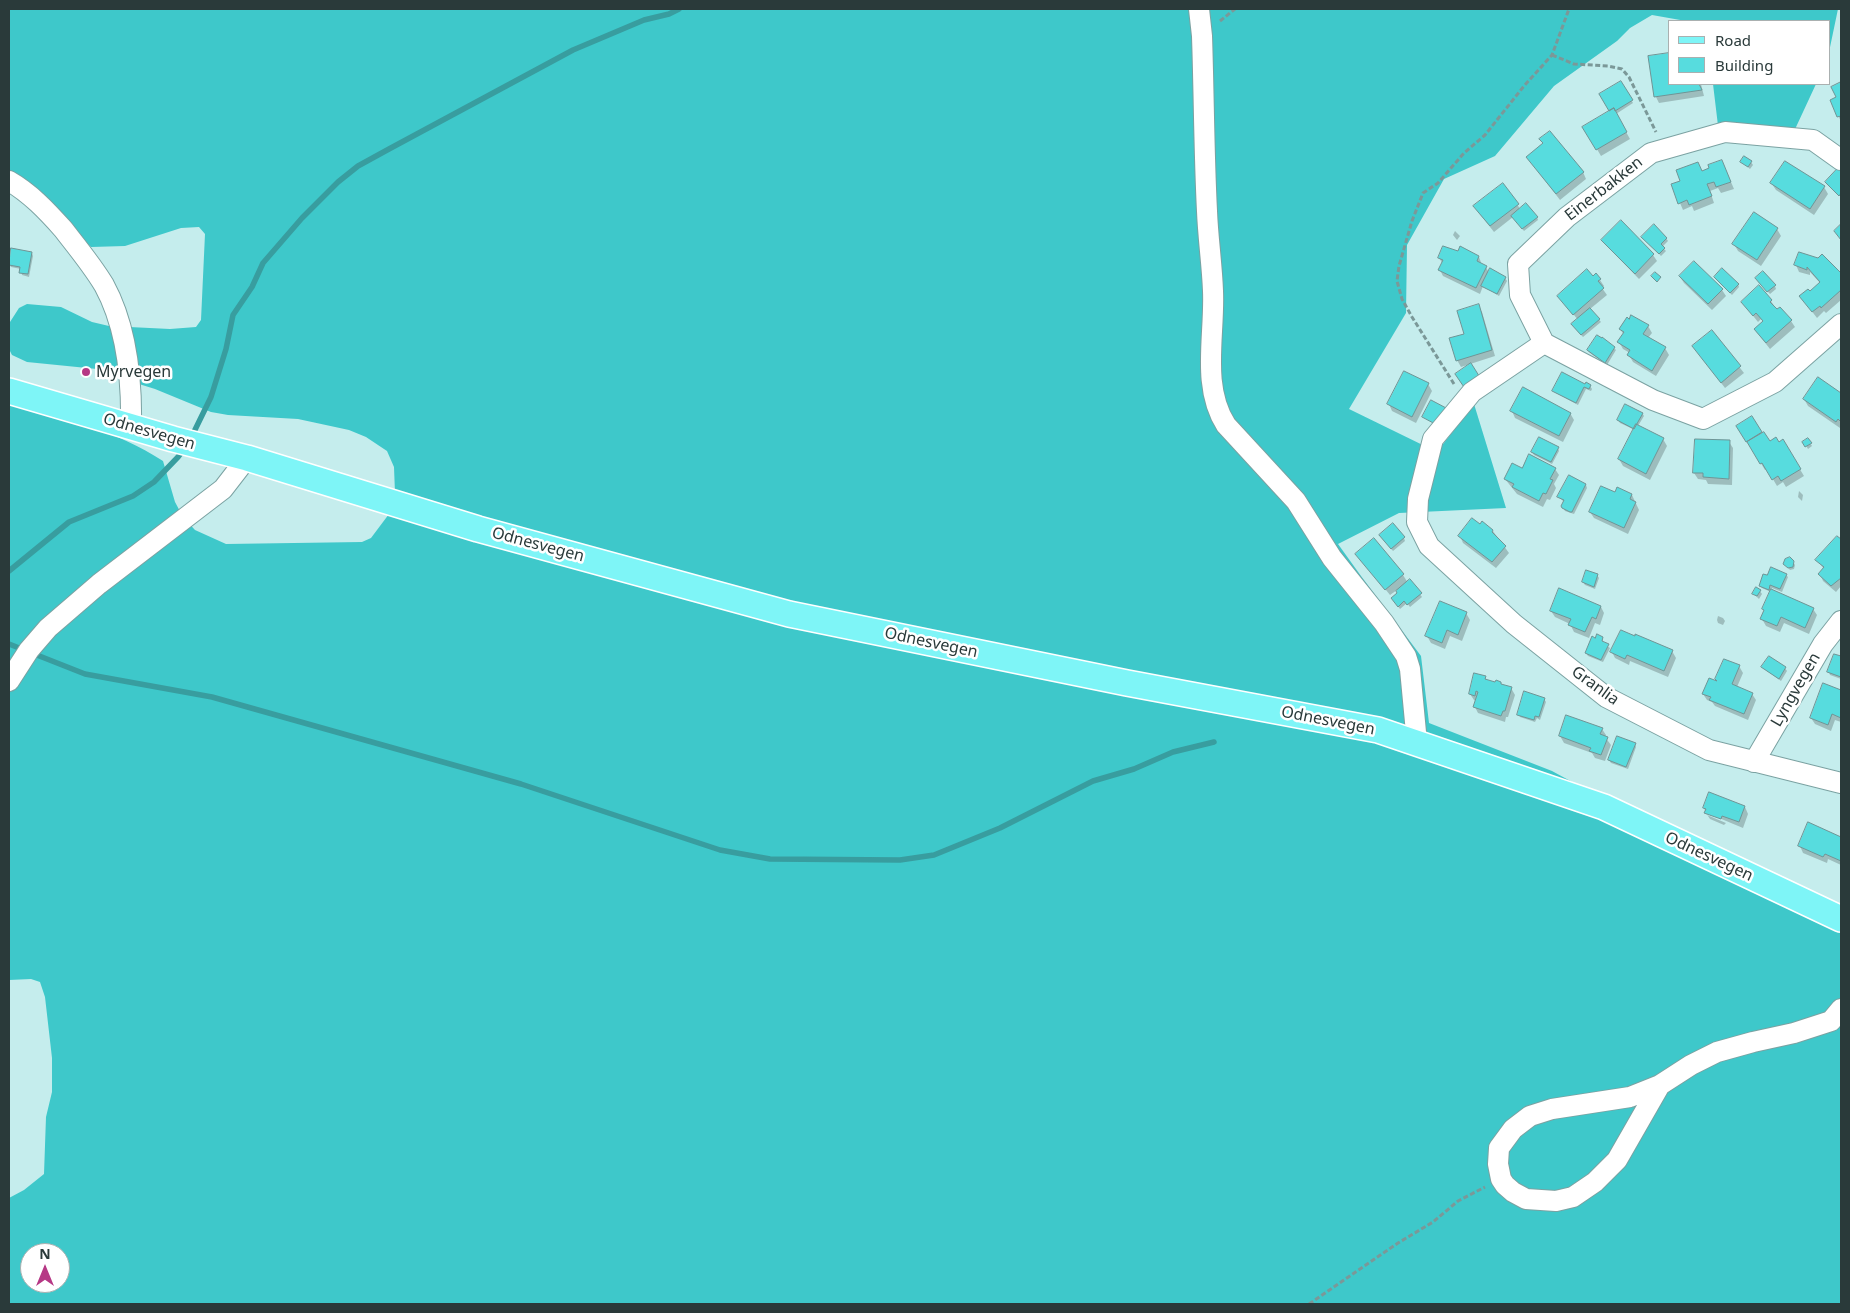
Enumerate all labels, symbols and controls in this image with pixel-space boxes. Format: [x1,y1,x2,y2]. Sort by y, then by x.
legend [1668,20,1830,85]
text: Road [1715,30,1751,50]
text: Building [1715,55,1773,75]
street label: Einerbakken [1561,153,1647,225]
place label: Myrvegen [96,362,171,382]
marker: Myrvegen [80,366,92,378]
street label: Odnesvegen [101,410,197,454]
street label: Odnesvegen [490,523,586,567]
street label: Odnesvegen [883,624,979,662]
street label: Lyngvegen [1767,650,1825,730]
street label: Granlia [1568,662,1622,710]
street label: Odnesvegen [1280,703,1376,739]
street label: Odnesvegen [1662,828,1756,886]
north arrow [20,1243,70,1293]
text: N [39,1244,51,1263]

